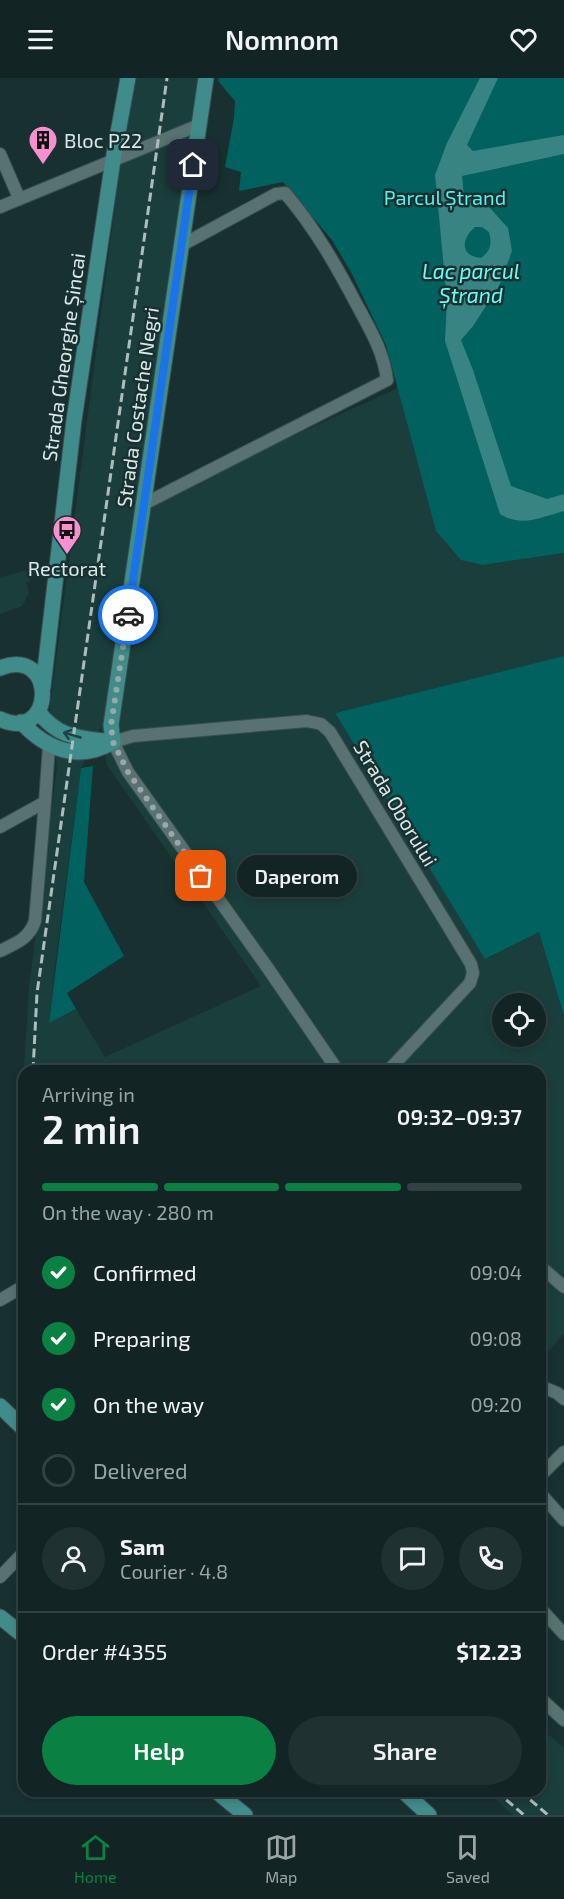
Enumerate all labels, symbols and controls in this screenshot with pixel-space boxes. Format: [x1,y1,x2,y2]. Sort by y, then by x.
icon: menu [24,23,57,56]
text: Nomnom [225,23,339,55]
icon: heart [507,23,540,56]
building icon: Bloc P22 [27,124,59,166]
place label: Bloc P22 [64,128,142,152]
pin [167,139,218,190]
icon: home [176,148,209,181]
park label: Parcul Ștrand [384,185,506,211]
street label: Strada Gheorghe Șincai [36,251,92,463]
water label: Lac parcul Ștrand [422,258,520,309]
street label: Strada Costache Negri [111,305,163,509]
bus stop icon: Rectorat [51,514,83,556]
place label: Rectorat [28,556,107,580]
courier [98,585,158,645]
icon: car [112,599,145,632]
one-way arrow [62,729,81,740]
street label: Strada Oborului [349,736,443,870]
pin [175,850,226,901]
callout: Daperom [237,855,357,897]
icon: bag [184,859,217,892]
text: Daperom [255,864,339,888]
map controls [492,993,546,1047]
button: locate [492,993,546,1047]
text: Arriving in [42,1082,135,1106]
text: 09:32–09:37 [397,1103,522,1129]
text: 2 min [42,1105,141,1152]
text: On the way · 280 m [42,1200,214,1224]
icon: check [42,1256,75,1289]
text: Confirmed [93,1259,197,1285]
text: 09:04 [469,1260,522,1284]
icon: check [42,1322,75,1355]
text: Preparing [93,1325,191,1351]
text: 09:08 [470,1326,522,1350]
icon: check [42,1388,75,1421]
text: On the way [93,1391,204,1417]
text: 09:20 [470,1392,522,1416]
text: Delivered [93,1457,188,1483]
button: person [42,1527,105,1590]
button: chat [381,1527,444,1590]
button: phone [459,1527,522,1590]
text: Sam [120,1533,165,1559]
text: Courier · 4.8 [120,1559,228,1583]
text: Order #4355 [42,1638,167,1664]
text: $12.23 [456,1638,522,1664]
button: Help [42,1716,276,1785]
button: Share [288,1716,522,1785]
tab: Home [74,1831,117,1886]
tab: Map [265,1831,298,1886]
tab: Saved [446,1831,490,1886]

